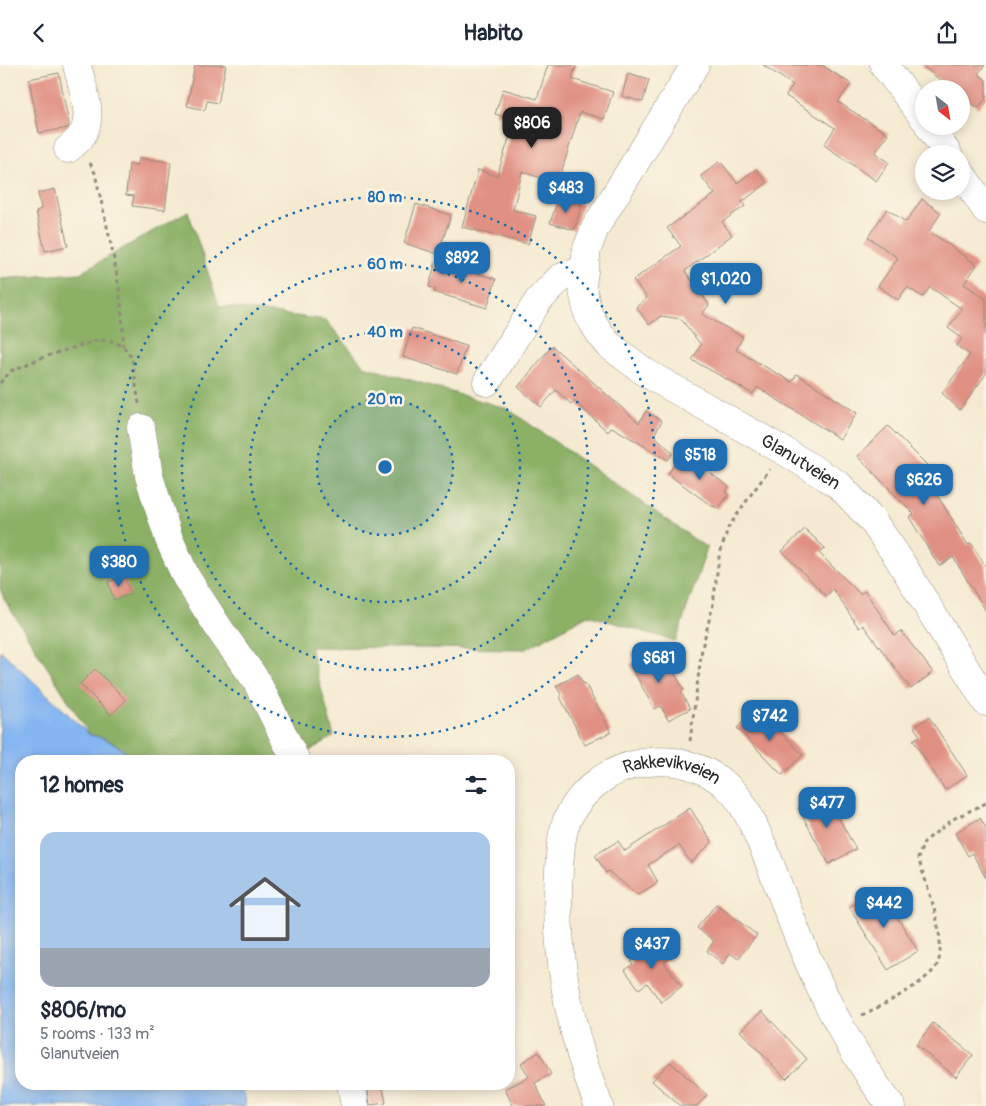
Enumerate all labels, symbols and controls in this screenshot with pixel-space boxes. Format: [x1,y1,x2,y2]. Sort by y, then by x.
icon: back [25,19,53,47]
text: Habito [463,19,523,47]
icon: share [933,19,961,47]
north arrow [915,80,970,135]
map controls [915,80,970,200]
pin: $806 [502,107,562,149]
text: $806 [514,113,550,133]
button: layers [915,145,970,200]
pin: $483 [536,171,596,214]
text: $483 [549,178,583,198]
text: 80 m [368,188,402,207]
pin: $892 [432,241,492,284]
text: $892 [445,248,479,268]
text: 60 m [367,255,403,274]
pin: $1,020 [685,263,767,305]
text: $1,020 [701,269,751,289]
text: 40 m [367,323,403,342]
text: 20 m [367,390,403,409]
street label: Glanutveien [757,429,845,495]
pin: $518 [670,439,730,481]
text: $518 [684,445,716,465]
centre of rings [376,458,394,476]
pin: $626 [894,463,954,506]
text: $626 [906,470,942,490]
pin: $380 [89,545,149,588]
text: $380 [101,552,137,572]
pin: $681 [629,641,689,684]
text: $681 [643,648,675,668]
pin: $742 [740,699,800,742]
text: $742 [752,706,788,726]
street label: Rakkevikveien [620,750,725,789]
icon: filters [462,771,490,799]
text: 12 homes [40,772,123,799]
pin: $477 [797,787,857,829]
text: $477 [810,793,844,813]
icon: home [220,864,310,954]
pin: $442 [854,887,914,929]
text: $442 [866,893,902,913]
pin: $437 [622,927,682,970]
text: $437 [634,934,670,954]
text: $806/mo [40,997,126,1024]
text: 5 rooms · 133 m² [40,1024,155,1044]
text: Glanutveien [40,1044,119,1064]

